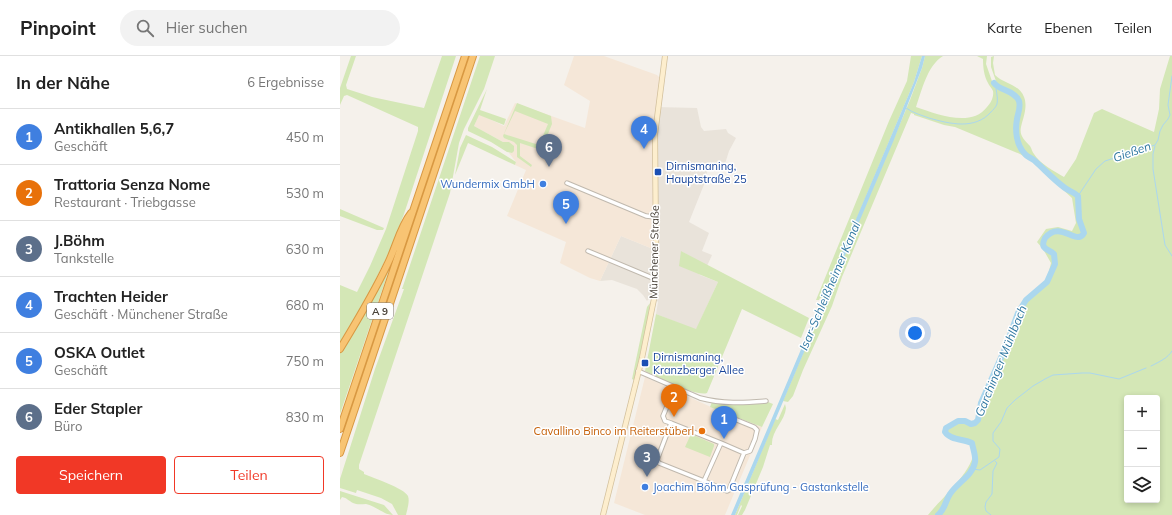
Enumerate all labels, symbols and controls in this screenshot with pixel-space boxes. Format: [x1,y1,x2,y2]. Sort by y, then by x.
search box [120,10,400,46]
text: Pinpoint [20,16,96,40]
icon: search [134,17,156,39]
text: Hier suchen [166,18,248,37]
text: Karte [987,19,1022,37]
text: Ebenen [1044,19,1093,37]
text: Teilen [1115,19,1152,37]
text: In der Nähe [16,72,110,93]
text: 6 Ergebnisse [247,74,324,90]
pin: 4 [631,116,657,149]
text: Antikhallen 5,6,7 [54,119,174,138]
text: 1 [25,129,33,145]
text: 450 m [286,129,324,145]
pin: 6 [536,134,562,167]
text: Geschäft [54,138,108,154]
water label: Gießen [1111,138,1153,165]
place label: Dirnismaning, Hauptstraße 25 [666,159,747,186]
marker: Dirnismaning, Hauptstraße 25 [653,167,663,177]
text: Trattoria Senza Nome [54,175,210,194]
place label: Wundermix GmbH [440,177,535,191]
marker: Wundermix GmbH [538,179,548,189]
text: 2 [25,185,33,201]
text: 530 m [286,185,324,201]
pin: 5 [553,191,579,224]
text: Restaurant · Triebgasse [54,194,196,210]
street label: Münchener Straße [646,205,662,299]
water label: Isar-Schleißheimer Kanal [796,219,864,352]
text: J.Böhm [54,231,105,250]
text: 3 [25,241,33,257]
text: 630 m [286,241,324,257]
text: Tankstelle [54,250,114,266]
text: Trachten Heider [54,287,168,306]
text: 4 [25,297,33,313]
text: 680 m [286,297,324,313]
road number: A 9 [367,303,393,319]
water label: Garchinger Mühlbach [971,303,1030,419]
text: Geschäft · Münchener Straße [54,306,228,322]
your location [905,323,925,343]
text: OSKA Outlet [54,343,145,362]
place label: Dirnismaning, Kranzberger Allee [653,350,744,377]
text: 5 [25,353,33,369]
text: 750 m [286,353,324,369]
marker: Dirnismaning, Kranzberger Allee [640,358,650,368]
text: Geschäft [54,362,108,378]
pin: 2 [661,384,687,417]
map controls [1124,395,1160,503]
button: + [1124,395,1160,431]
text: Eder Stapler [54,399,142,418]
pin: 1 [711,406,737,439]
text: 6 [25,409,33,425]
text: 830 m [286,409,324,425]
text: Büro [54,418,82,434]
place label: Cavallino Binco im Reiterstüberl [534,424,694,438]
marker: Cavallino Binco im Reiterstüberl [697,426,707,436]
button: − [1124,431,1160,467]
pin: 3 [634,444,660,477]
button: Speichern [16,456,166,494]
button: Teilen [174,456,324,494]
button: layers [1124,467,1160,503]
place label: Joachim Böhm Gasprüfung - Gastankstelle [653,480,869,494]
marker: Joachim Böhm Gasprüfung - Gastankstelle [640,482,650,492]

